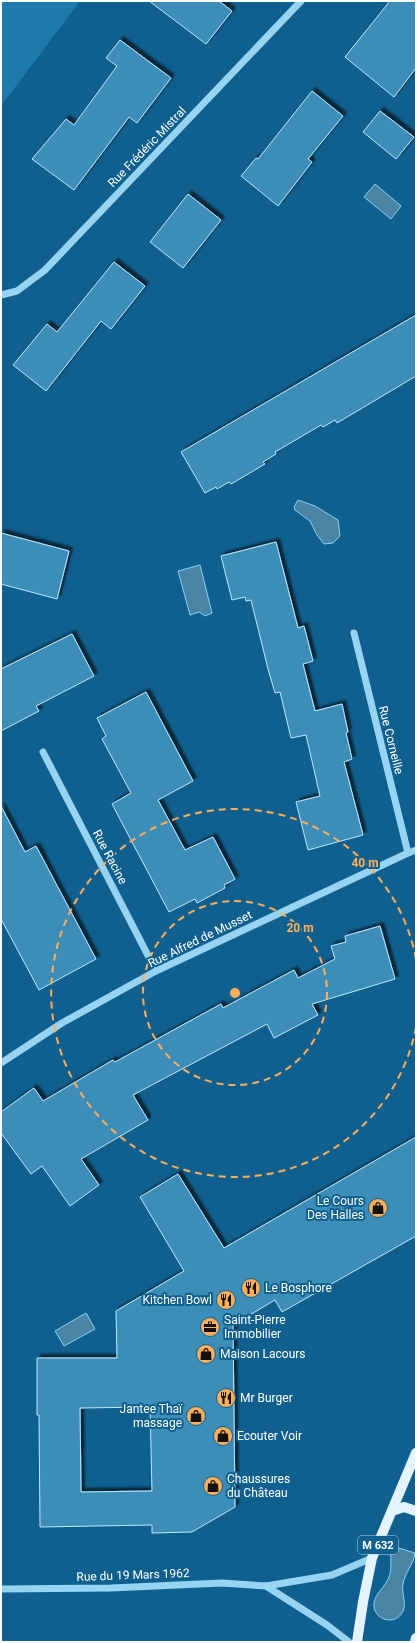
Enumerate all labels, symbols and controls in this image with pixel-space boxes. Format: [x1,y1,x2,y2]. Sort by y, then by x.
street label: Rue Frédéric Mistral [105,104,189,190]
street label: Rue Corneille [376,704,406,776]
street label: Rue Racine [90,827,130,887]
text: 40 m [351,856,379,870]
street label: Rue Alfred de Musset [146,908,254,970]
text: 20 m [286,921,314,935]
centre of rings [228,986,242,1000]
place label: Le Cours Des Halles [307,1194,364,1222]
shop icon: Le Cours Des Halles [367,1197,389,1219]
restaurant icon: Le Bosphore [240,1277,262,1299]
place label: Le Bosphore [265,1281,332,1295]
restaurant icon: Kitchen Bowl [215,1289,237,1311]
place label: Kitchen Bowl [143,1293,212,1307]
place label: Saint-Pierre Immobilier [224,1313,286,1341]
office icon: Saint-Pierre Immobilier [199,1316,221,1338]
shop icon: Maison Lacours [195,1343,217,1365]
place label: Maison Lacours [220,1347,306,1361]
restaurant icon: Mr Burger [215,1387,237,1409]
place label: Mr Burger [240,1391,293,1405]
place label: Jantee Thaï massage [120,1402,183,1430]
shop icon: Jantee Thaï massage [185,1405,207,1427]
shop icon: Ecouter Voir [212,1425,234,1447]
place label: Ecouter Voir [237,1429,302,1443]
place label: Chaussures du Château [227,1472,290,1500]
shop icon: Chaussures du Château [202,1475,224,1497]
road number: M 632 [358,1536,398,1554]
street label: Rue du 19 Mars 1962 [76,1566,190,1584]

